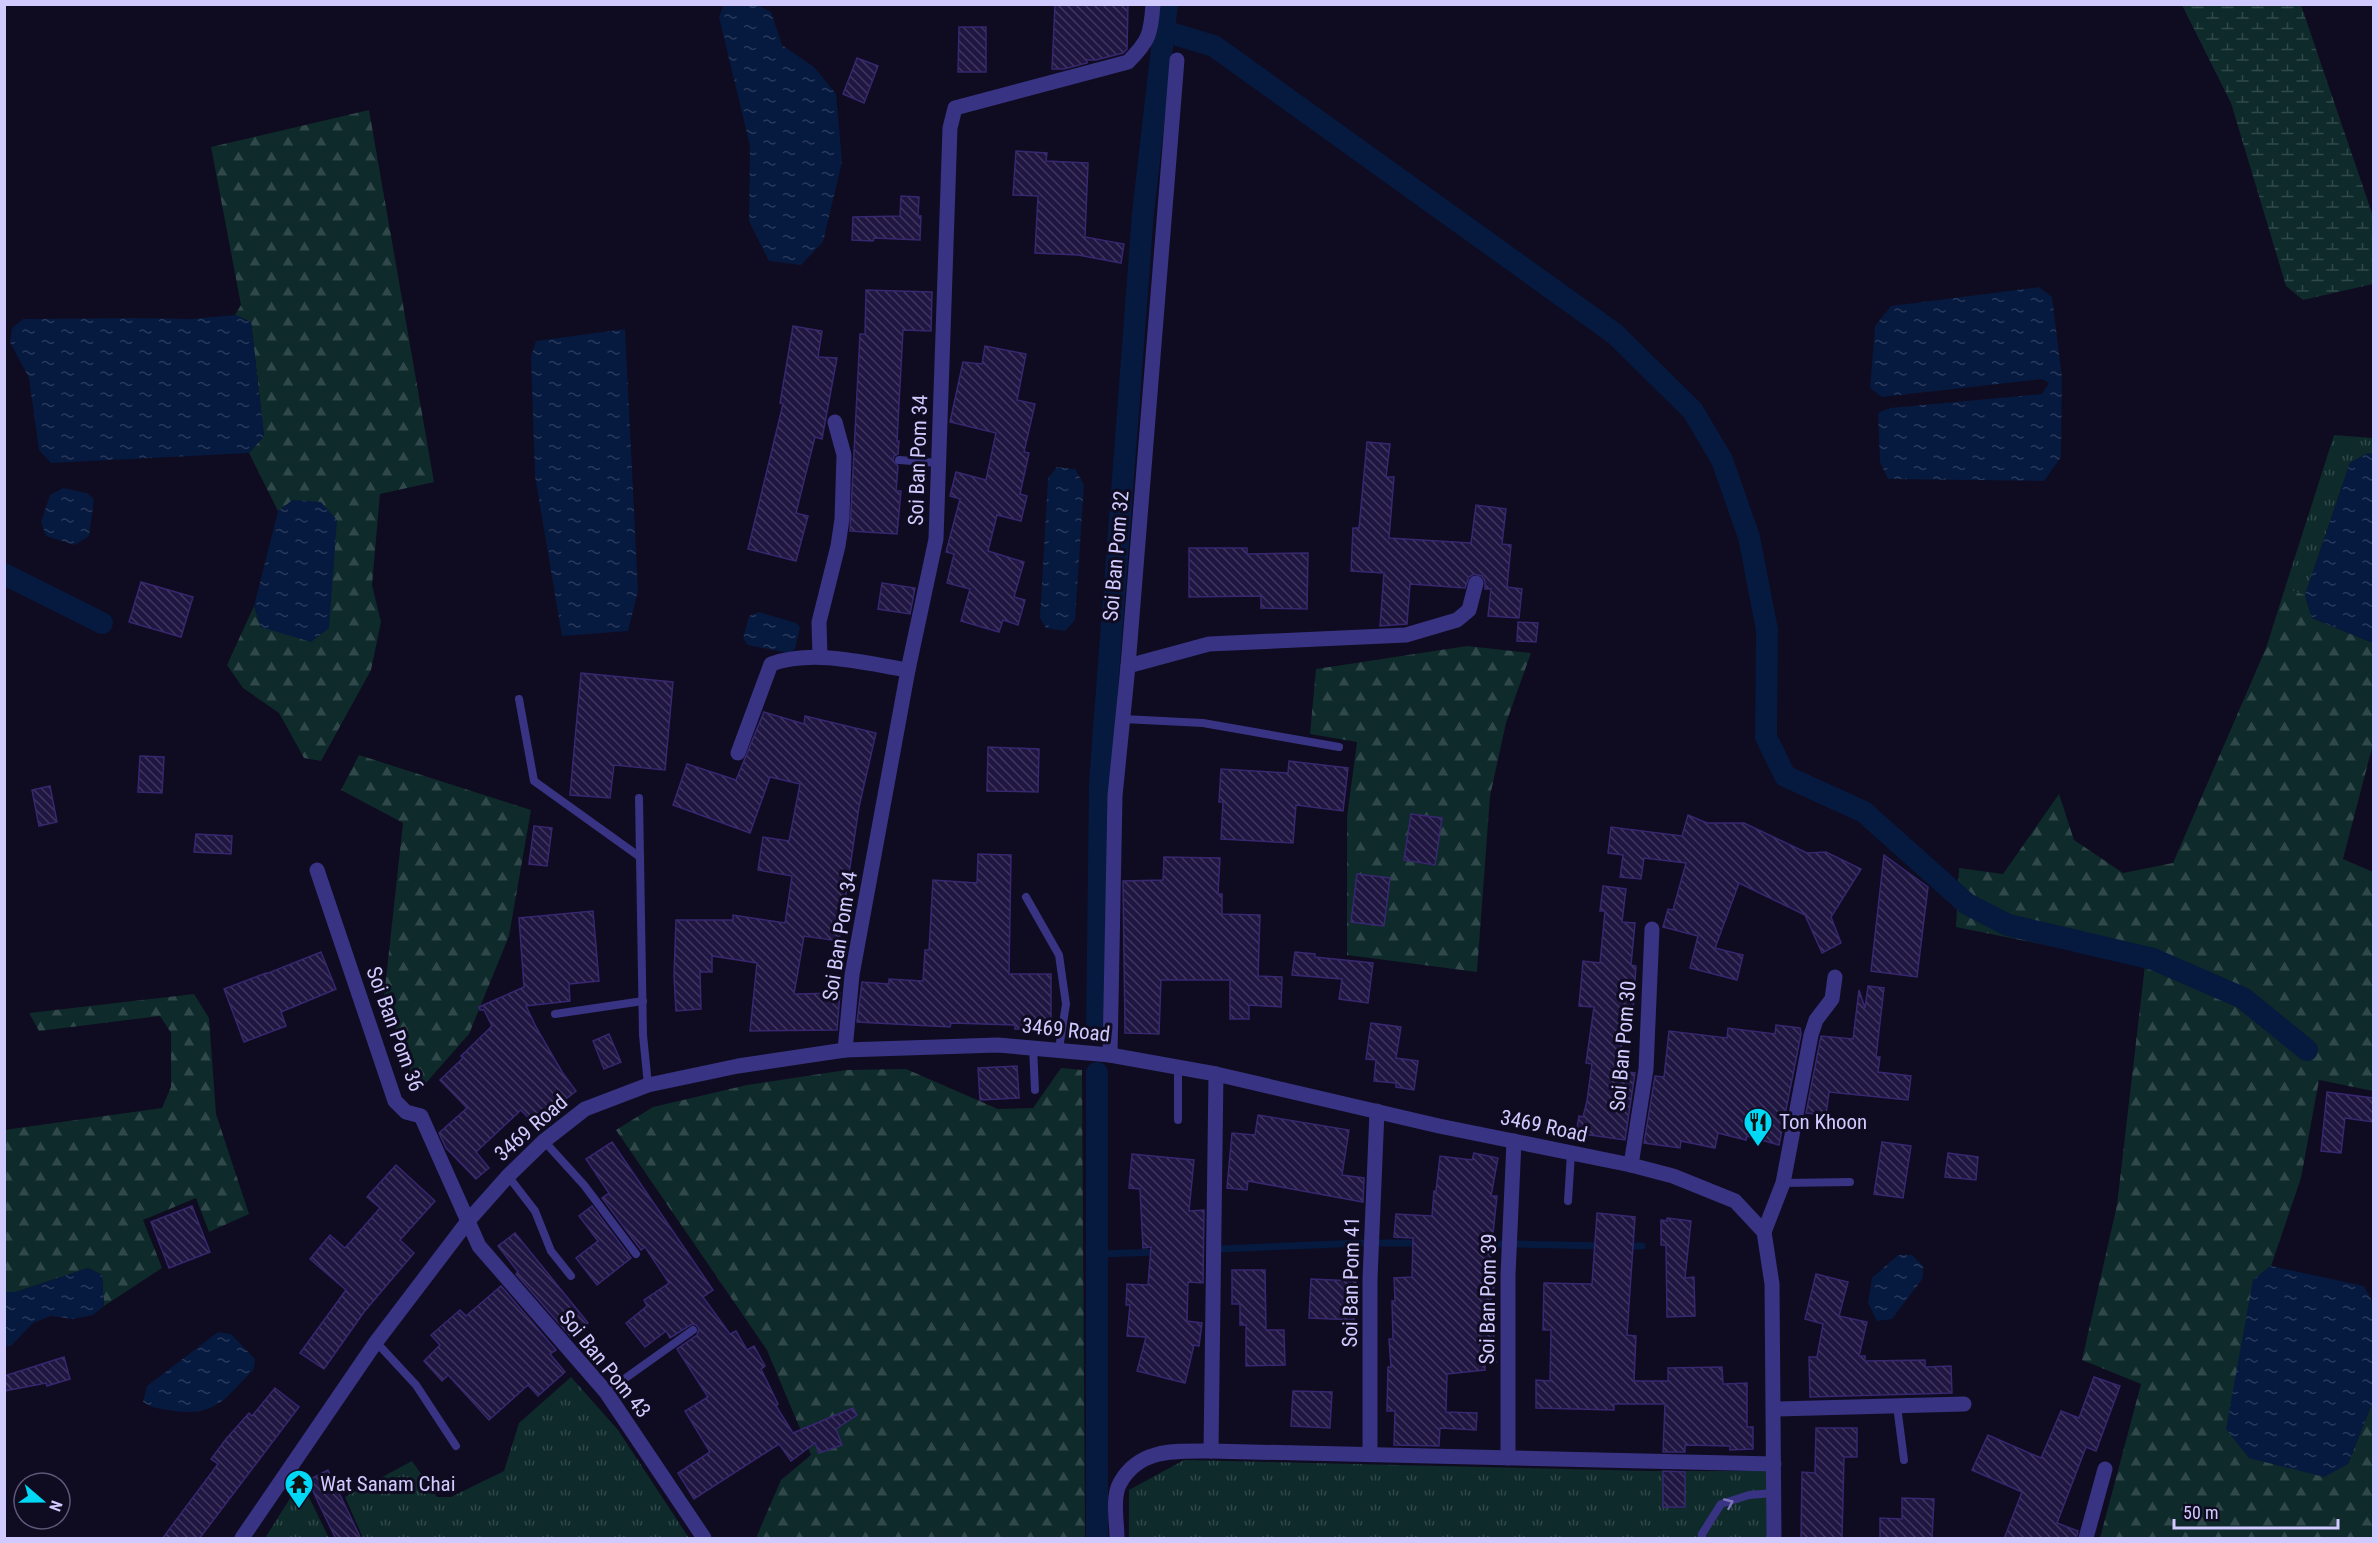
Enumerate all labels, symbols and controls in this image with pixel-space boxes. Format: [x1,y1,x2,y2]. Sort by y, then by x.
street label: Soi Ban Pom 34 [904,394,932,526]
street label: Soi Ban Pom 32 [1098,490,1134,622]
street label: Soi Ban Pom 34 [818,869,862,1003]
street label: Soi Ban Pom 36 [361,963,429,1095]
street label: Soi Ban Pom 30 [1605,980,1641,1112]
street label: 3469 Road [1021,1013,1111,1047]
street label: 3469 Road [490,1090,572,1166]
street label: 3469 Road [1498,1105,1590,1147]
restaurant icon: Ton Khoon [1742,1106,1774,1148]
place label: Ton Khoon [1779,1110,1867,1134]
street label: Soi Ban Pom 41 [1338,1216,1364,1348]
street label: Soi Ban Pom 39 [1475,1233,1501,1365]
street label: Soi Ban Pom 43 [554,1306,656,1422]
temple icon: Wat Sanam Chai [283,1468,315,1510]
north arrow [12,1471,72,1531]
place label: Wat Sanam Chai [320,1472,456,1496]
scale bar [2174,1492,2338,1530]
text: N [45,1498,66,1514]
one-way arrow [1722,1498,1733,1510]
text: 50 m [2183,1502,2218,1523]

